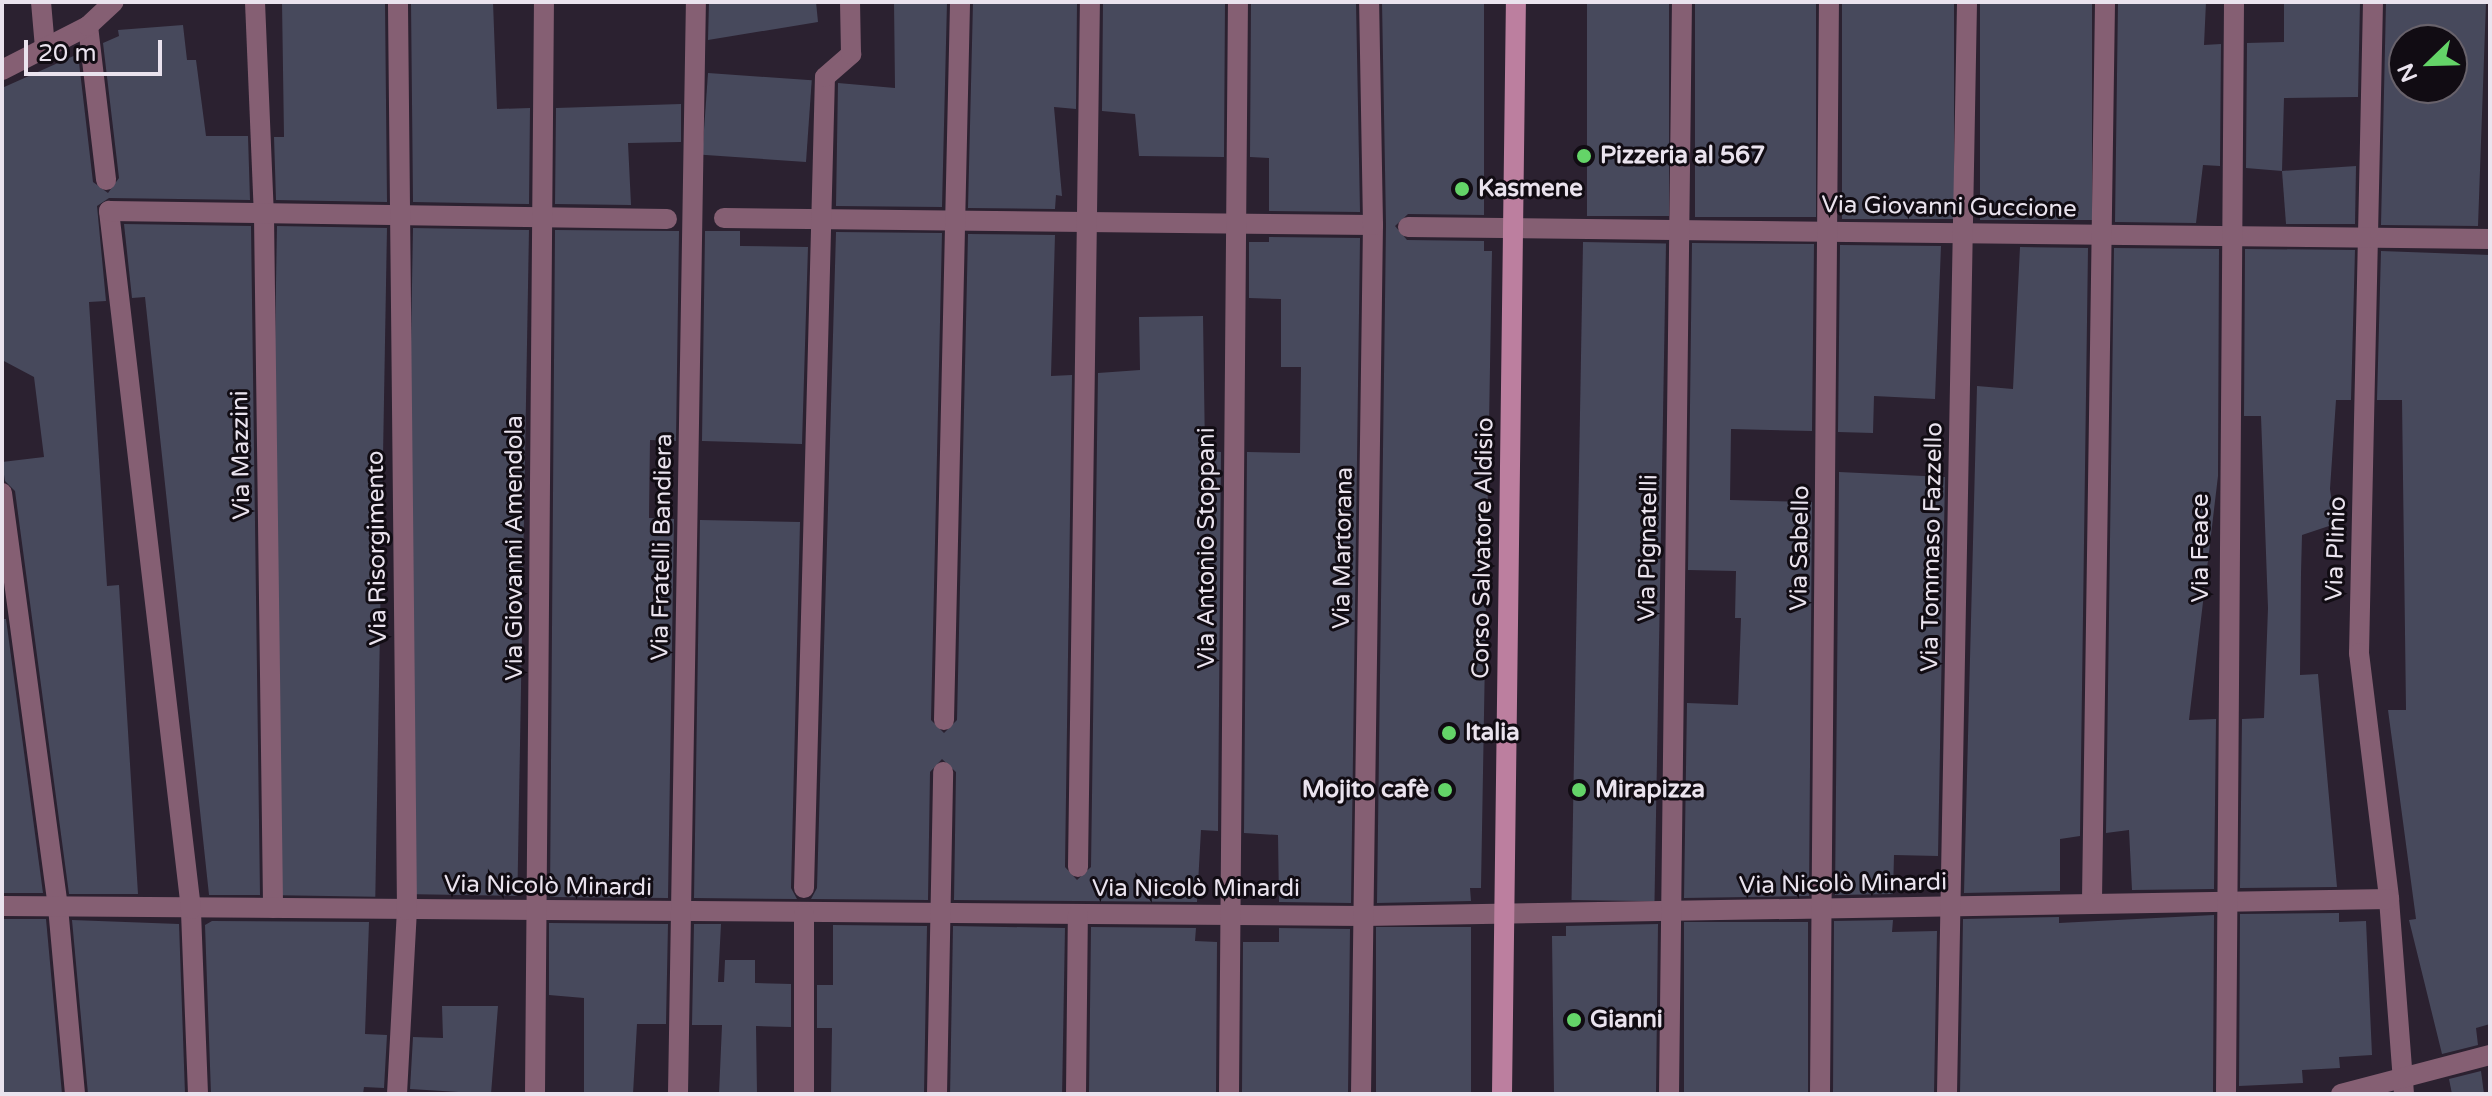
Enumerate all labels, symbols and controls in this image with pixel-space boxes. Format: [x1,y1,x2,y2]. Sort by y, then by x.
scale bar [28,24,166,74]
north arrow [2388,24,2468,104]
text: 20 m [38,39,96,68]
text: N [2392,59,2423,86]
place label: Pizzeria al 567 [1600,142,1765,170]
marker: Pizzeria al 567 [1575,147,1593,165]
place label: Kasmene [1478,175,1583,203]
marker: Kasmene [1453,180,1471,198]
street label: Via Giovanni Guccione [1821,190,2077,224]
street label: Via Mazzini [225,390,257,520]
street label: Via Giovanni Amendola [501,415,529,681]
street label: Corso Salvatore Aldisio [1466,417,1500,679]
street label: Via Tommaso Fazzello [1915,422,1949,672]
street label: Via Antonio Stoppani [1193,427,1221,669]
street label: Via Fratelli Bandiera [646,433,678,661]
street label: Via Risorgimento [361,450,393,646]
street label: Via Martorana [1327,467,1359,629]
street label: Via Pignatelli [1632,474,1664,622]
street label: Via Sabello [1785,485,1815,611]
street label: Via Feace [2187,493,2215,603]
street label: Via Plinio [2320,496,2352,602]
place label: Italia [1465,719,1520,747]
marker: Italia [1440,724,1458,742]
place label: Mojito cafè [1302,776,1429,804]
place label: Mirapizza [1595,776,1705,804]
marker: Mojito cafè [1436,781,1454,799]
marker: Mirapizza [1570,781,1588,799]
street label: Via Nicolò Minardi [1739,868,1947,900]
street label: Via Nicolò Minardi [444,870,652,902]
street label: Via Nicolò Minardi [1092,875,1300,903]
place label: Gianni [1590,1006,1663,1034]
marker: Gianni [1565,1011,1583,1029]

